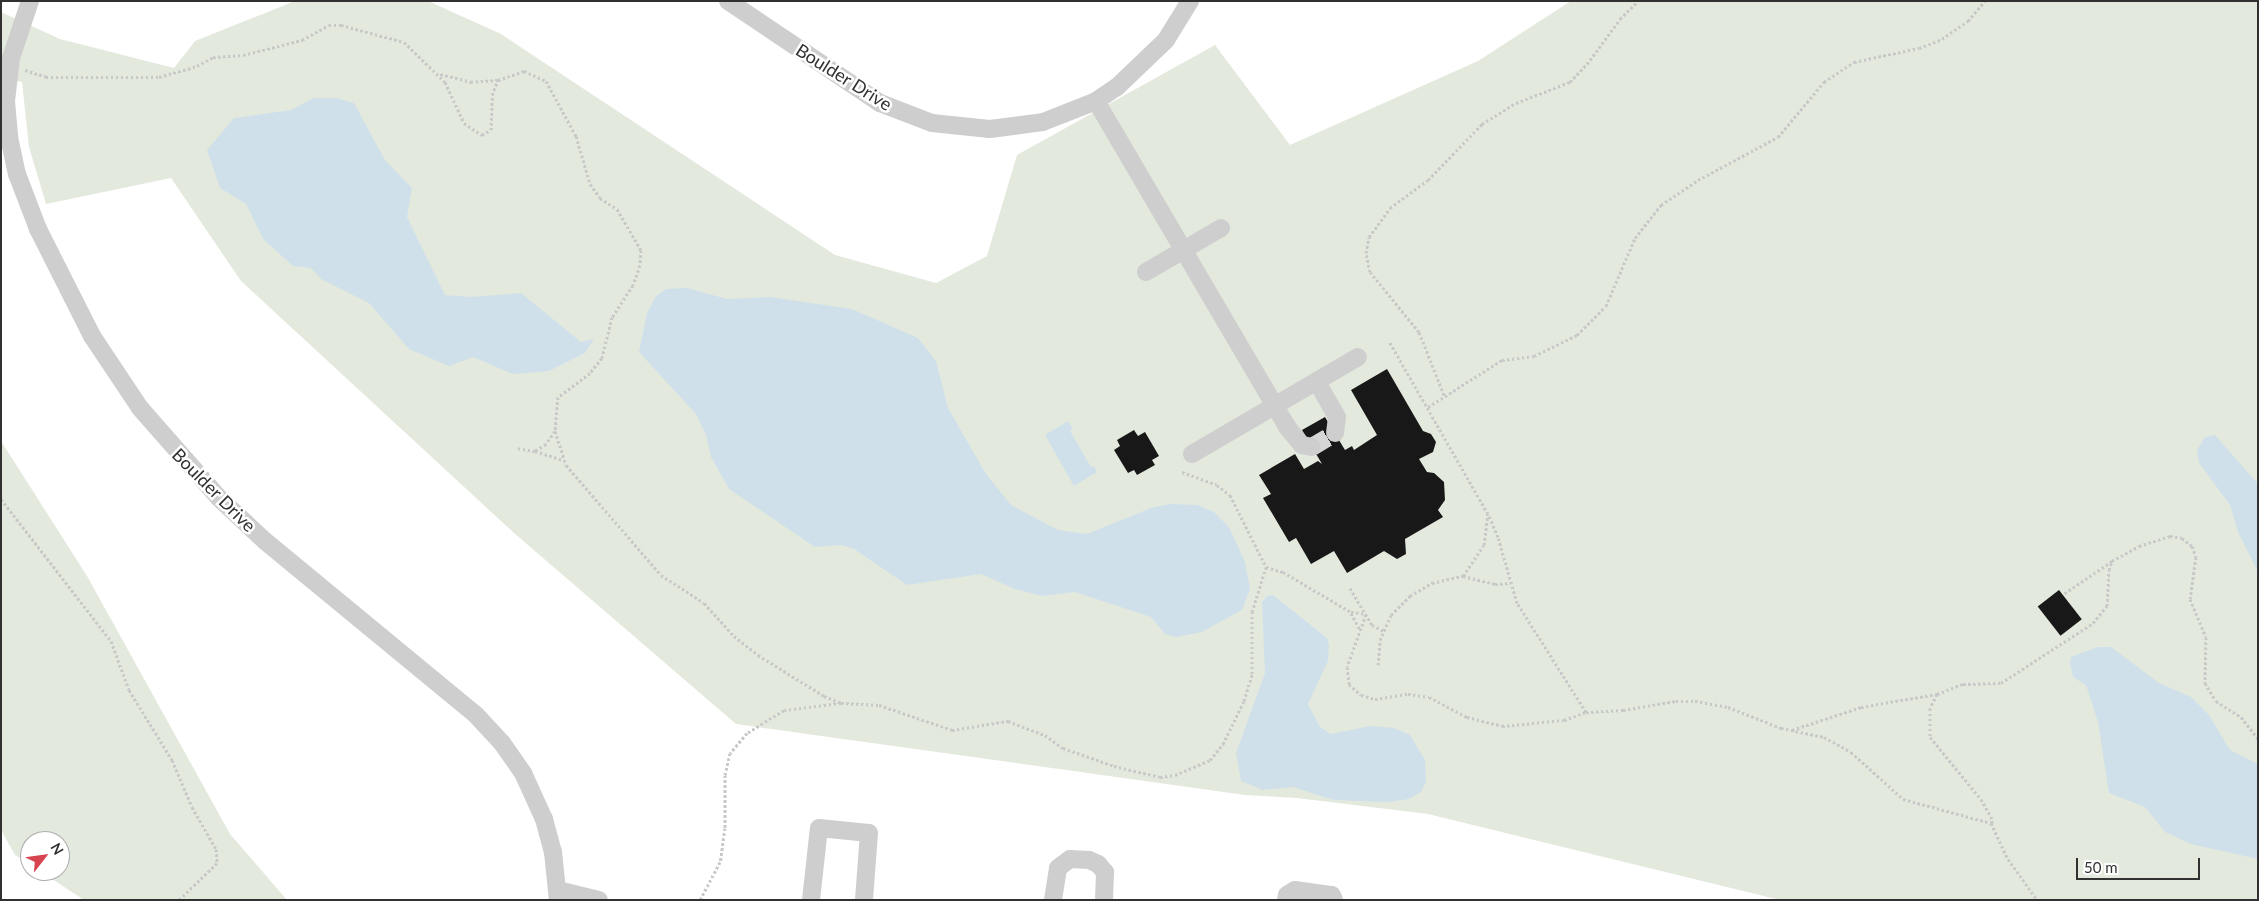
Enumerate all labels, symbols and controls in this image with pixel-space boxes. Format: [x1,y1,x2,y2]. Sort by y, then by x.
street label: Boulder Drive [792,39,896,115]
street label: Boulder Drive [168,444,260,536]
north arrow [20,831,70,881]
text: N [47,840,68,858]
scale bar [2079,848,2203,880]
text: 50 m [2084,858,2118,876]

